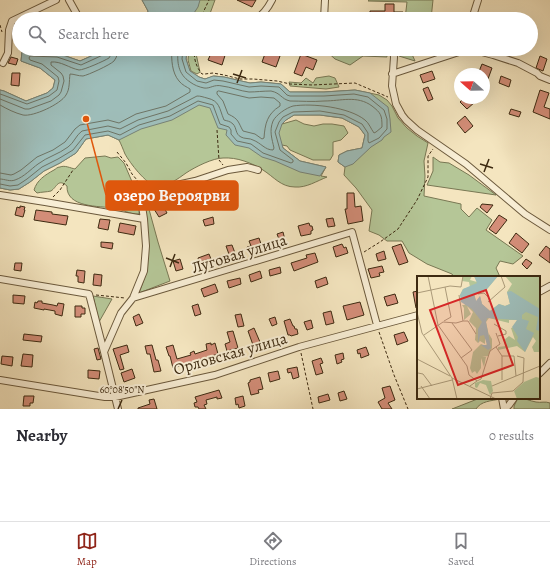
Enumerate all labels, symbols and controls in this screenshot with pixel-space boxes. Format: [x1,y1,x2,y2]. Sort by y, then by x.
search box [12,12,538,56]
icon: search [26,23,48,45]
text: Search here [58,24,129,44]
north arrow [454,68,490,104]
callout: озеро Вероярви [106,181,238,210]
text: озеро Вероярви [114,184,230,207]
street label: Луговая улица [189,229,290,279]
inset map [417,276,540,399]
street label: Орловская улица [171,327,290,381]
text: 60°08'50"N [100,383,144,396]
text: Nearby [16,424,67,447]
text: 0 results [489,427,534,444]
tab: Map [76,530,98,569]
tab: Directions [249,530,297,569]
tab: Saved [448,530,474,569]

